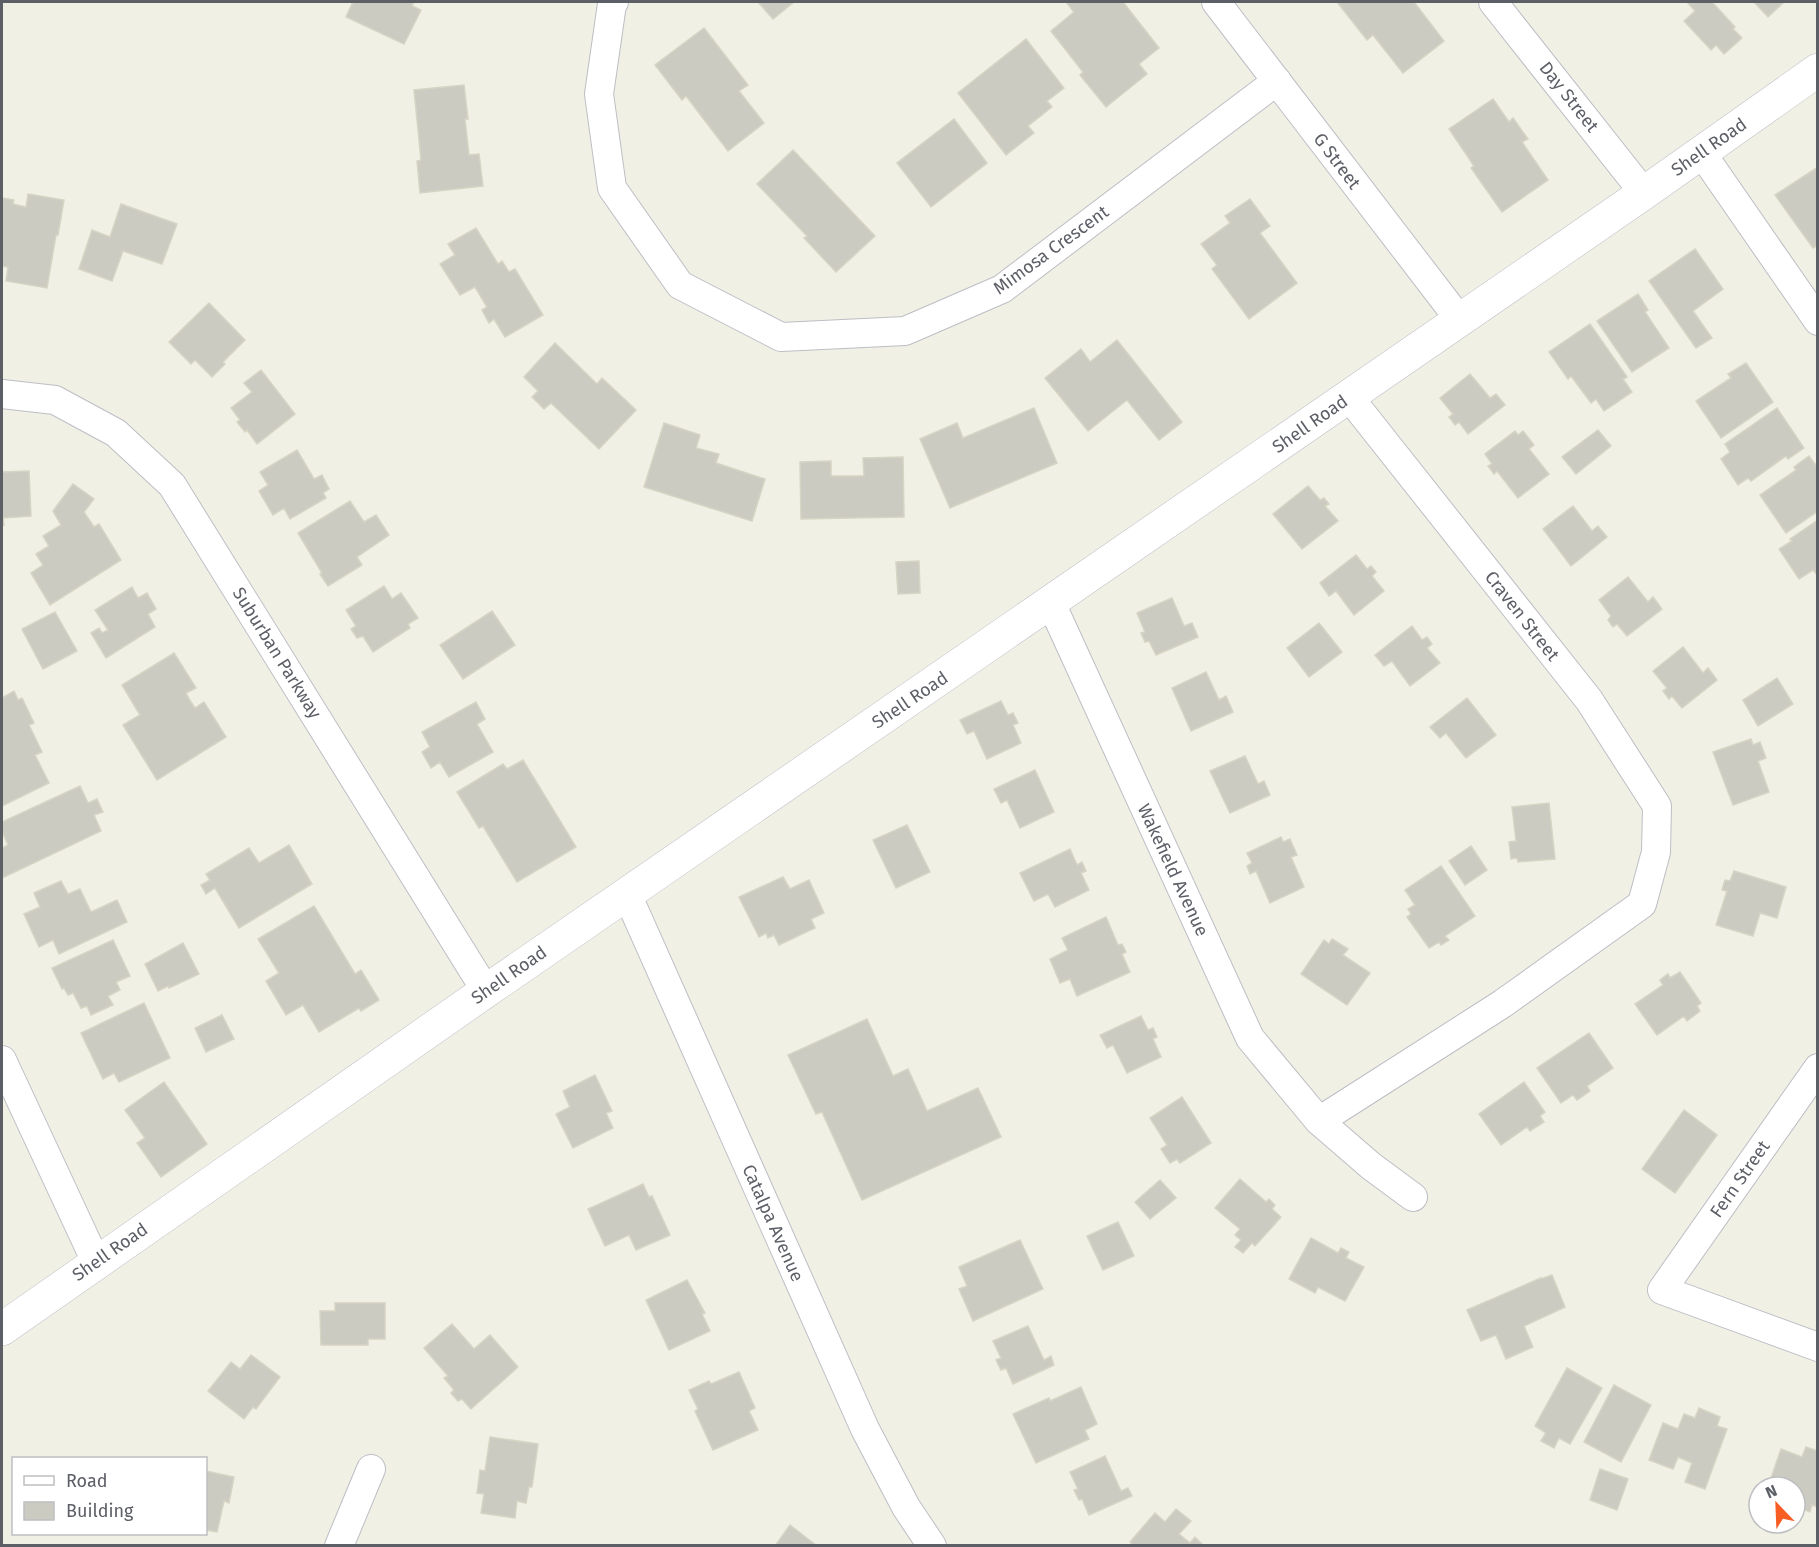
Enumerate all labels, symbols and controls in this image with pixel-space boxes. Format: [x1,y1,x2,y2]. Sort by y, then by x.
street label: Day Street [1535,57,1604,137]
street label: Shell Road [1667,113,1751,181]
street label: G Street [1309,128,1366,194]
street label: Mimosa Crescent [989,200,1113,299]
street label: Shell Road [1268,390,1352,458]
street label: Craven Street [1480,567,1564,666]
street label: Suburban Parkway [228,583,326,723]
street label: Shell Road [868,667,952,733]
street label: Wakefield Avenue [1133,800,1213,940]
street label: Shell Road [467,941,551,1009]
street label: Fern Street [1705,1136,1775,1222]
street label: Catalpa Avenue [737,1161,809,1285]
street label: Shell Road [68,1218,152,1286]
legend [12,1457,207,1535]
text: Road [66,1470,108,1492]
north arrow [1747,1475,1807,1535]
text: N [1763,1481,1780,1502]
text: Building [66,1500,134,1522]

